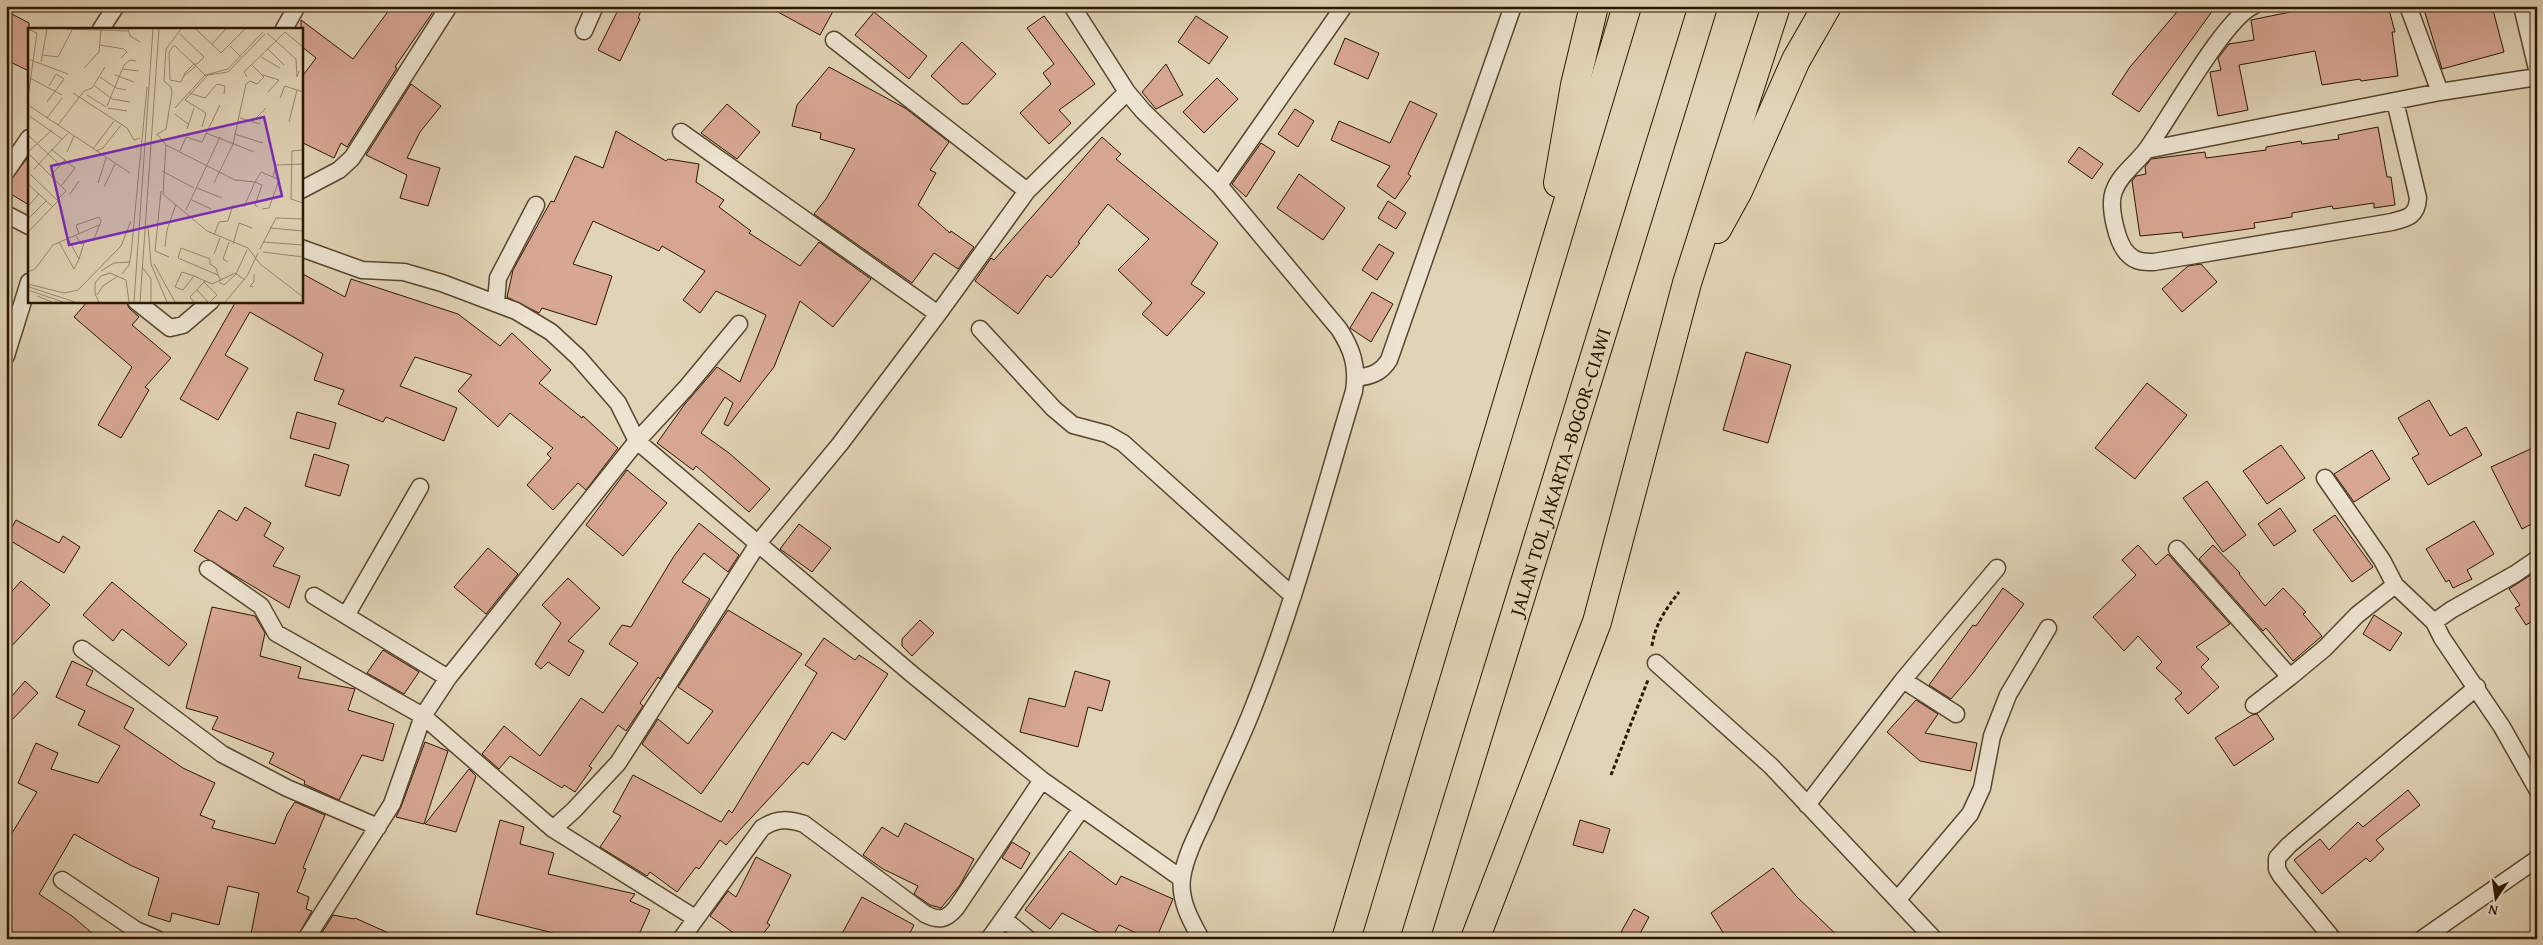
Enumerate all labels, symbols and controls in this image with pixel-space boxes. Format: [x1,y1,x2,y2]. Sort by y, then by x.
inset map [28,28,302,302]
street label: JALAN TOL JAKARTA–BOGOR–CIAWI [1500,324,1617,622]
north arrow [2470,872,2520,922]
text: N [2486,900,2500,921]

